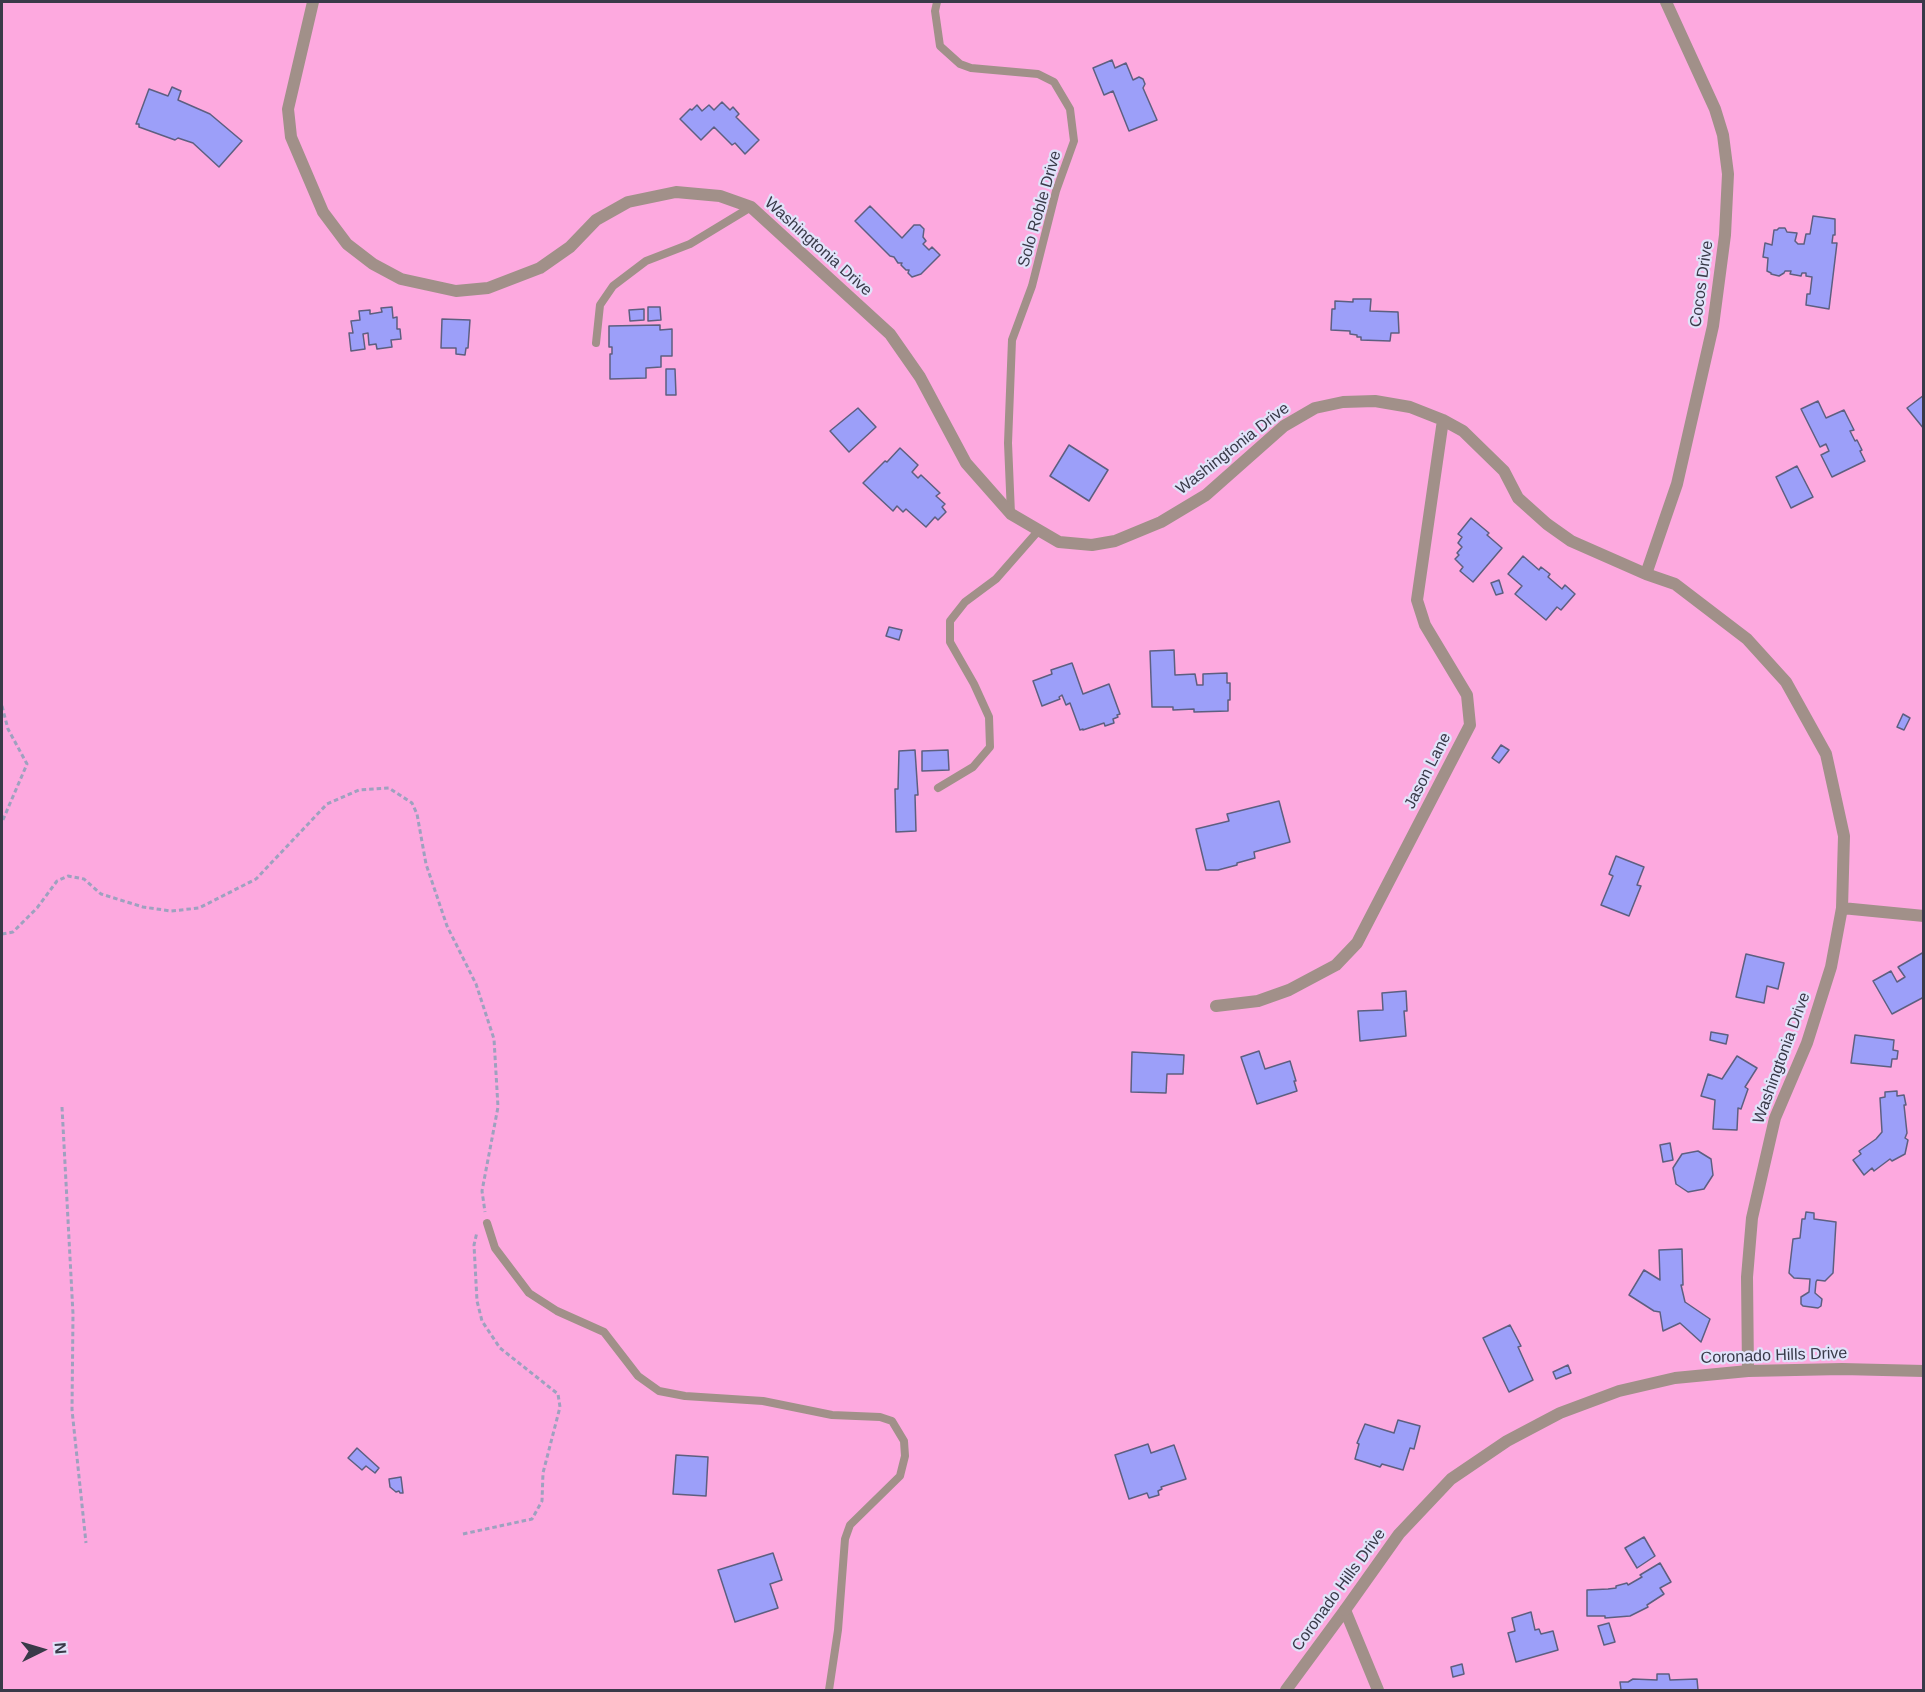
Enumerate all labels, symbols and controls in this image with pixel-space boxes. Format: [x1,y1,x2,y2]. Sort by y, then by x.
street label: Solo Roble Drive [1014,149,1066,269]
street label: Washingtonia Drive [760,194,876,300]
street label: Cocos Drive [1686,240,1718,328]
street label: Washingtonia Drive [1173,399,1293,499]
street label: Jason Lane [1401,730,1455,812]
street label: Washingtonia Drive [1749,990,1815,1126]
street label: Coronado Hills Drive [1700,1344,1848,1368]
street label: Coronado Hills Drive [1288,1525,1390,1655]
north arrow [12,1620,72,1680]
text: N [51,1642,69,1655]

